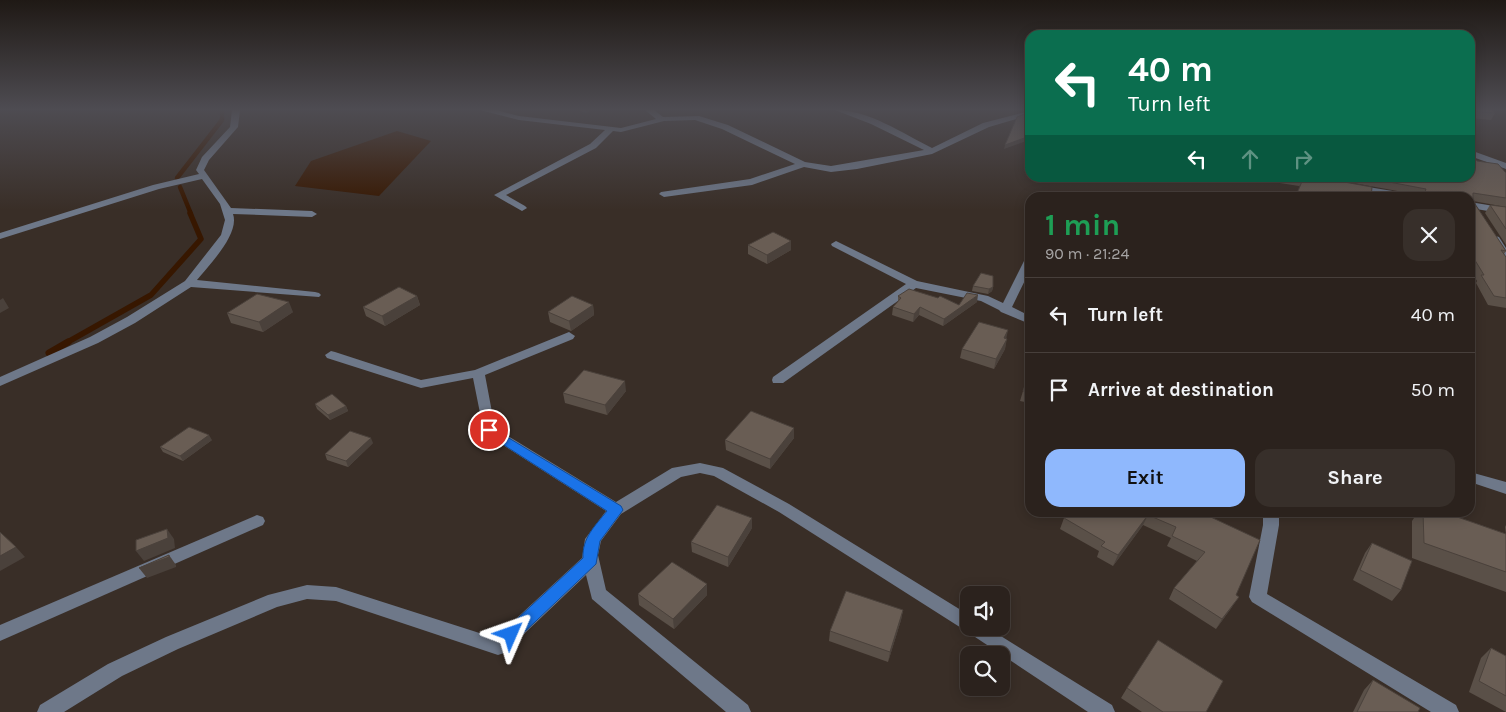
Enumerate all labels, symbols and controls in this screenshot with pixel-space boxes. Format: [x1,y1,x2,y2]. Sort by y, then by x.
text: 40 m [1128,49,1213,90]
icon: left [1045,50,1110,115]
text: Turn left [1128,91,1211,117]
icon: left [1183,145,1211,173]
icon: ahead [1236,145,1264,173]
icon: right [1289,145,1317,173]
text: 1 min [1045,207,1120,243]
button: close [1403,209,1455,261]
text: 90 m · 21:24 [1045,244,1129,263]
icon: left [1045,301,1073,329]
text: Turn left [1088,304,1163,326]
text: 40 m [1411,304,1455,326]
icon: arrive [1045,376,1073,404]
text: Arrive at destination [1088,379,1274,401]
text: 50 m [1411,379,1455,401]
pin [468,409,510,451]
icon: arrive [475,416,503,444]
button: Exit [1045,449,1245,507]
button: Share [1255,449,1455,507]
map controls [960,586,1010,696]
button: sound [960,586,1010,636]
position arrow [484,607,536,659]
button: search [960,646,1010,696]

